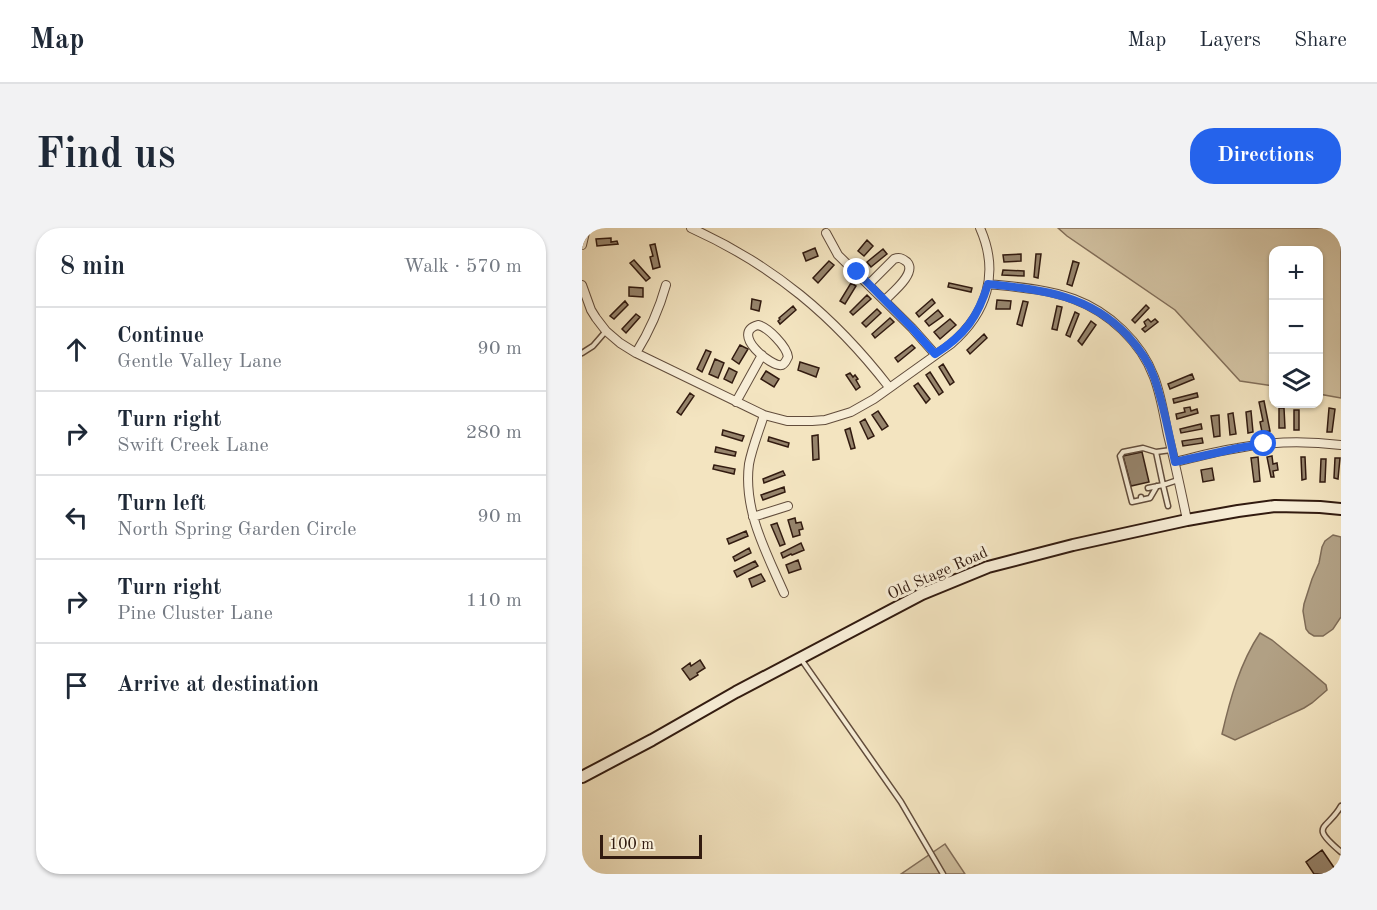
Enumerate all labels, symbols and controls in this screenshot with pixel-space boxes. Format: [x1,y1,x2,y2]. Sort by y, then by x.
text: Map [30,27,84,55]
text: Map [1127,30,1166,51]
text: Layers [1199,30,1261,51]
text: Share [1294,30,1347,51]
button: Directions [1190,128,1341,184]
text: Find us [36,135,175,177]
map controls [1269,246,1323,408]
button: + [1269,246,1323,300]
text: 8 min [60,254,125,280]
text: Walk · 570 m [403,257,522,277]
route end [843,258,869,284]
button: − [1269,300,1323,354]
text: Continue [117,325,204,347]
icon: ahead [60,333,93,366]
text: 90 m [477,339,522,359]
text: Gentle Valley Lane [117,352,282,372]
button: layers [1269,354,1323,408]
text: Turn right [117,409,221,431]
icon: right [60,417,93,450]
text: 280 m [466,423,522,443]
route start [1250,430,1276,456]
text: Swift Creek Lane [117,436,269,456]
text: Turn left [117,493,206,515]
icon: left [60,501,93,534]
text: 90 m [477,507,522,527]
text: North Spring Garden Circle [117,520,356,540]
street label: Old Stage Road [885,545,991,603]
text: Turn right [117,577,221,599]
icon: right [60,585,93,618]
text: 110 m [466,591,522,611]
text: Pine Cluster Lane [117,604,273,624]
icon: arrive [60,669,93,702]
text: Arrive at destination [117,674,319,696]
scale bar [600,832,702,860]
text: 100 m [609,837,654,853]

